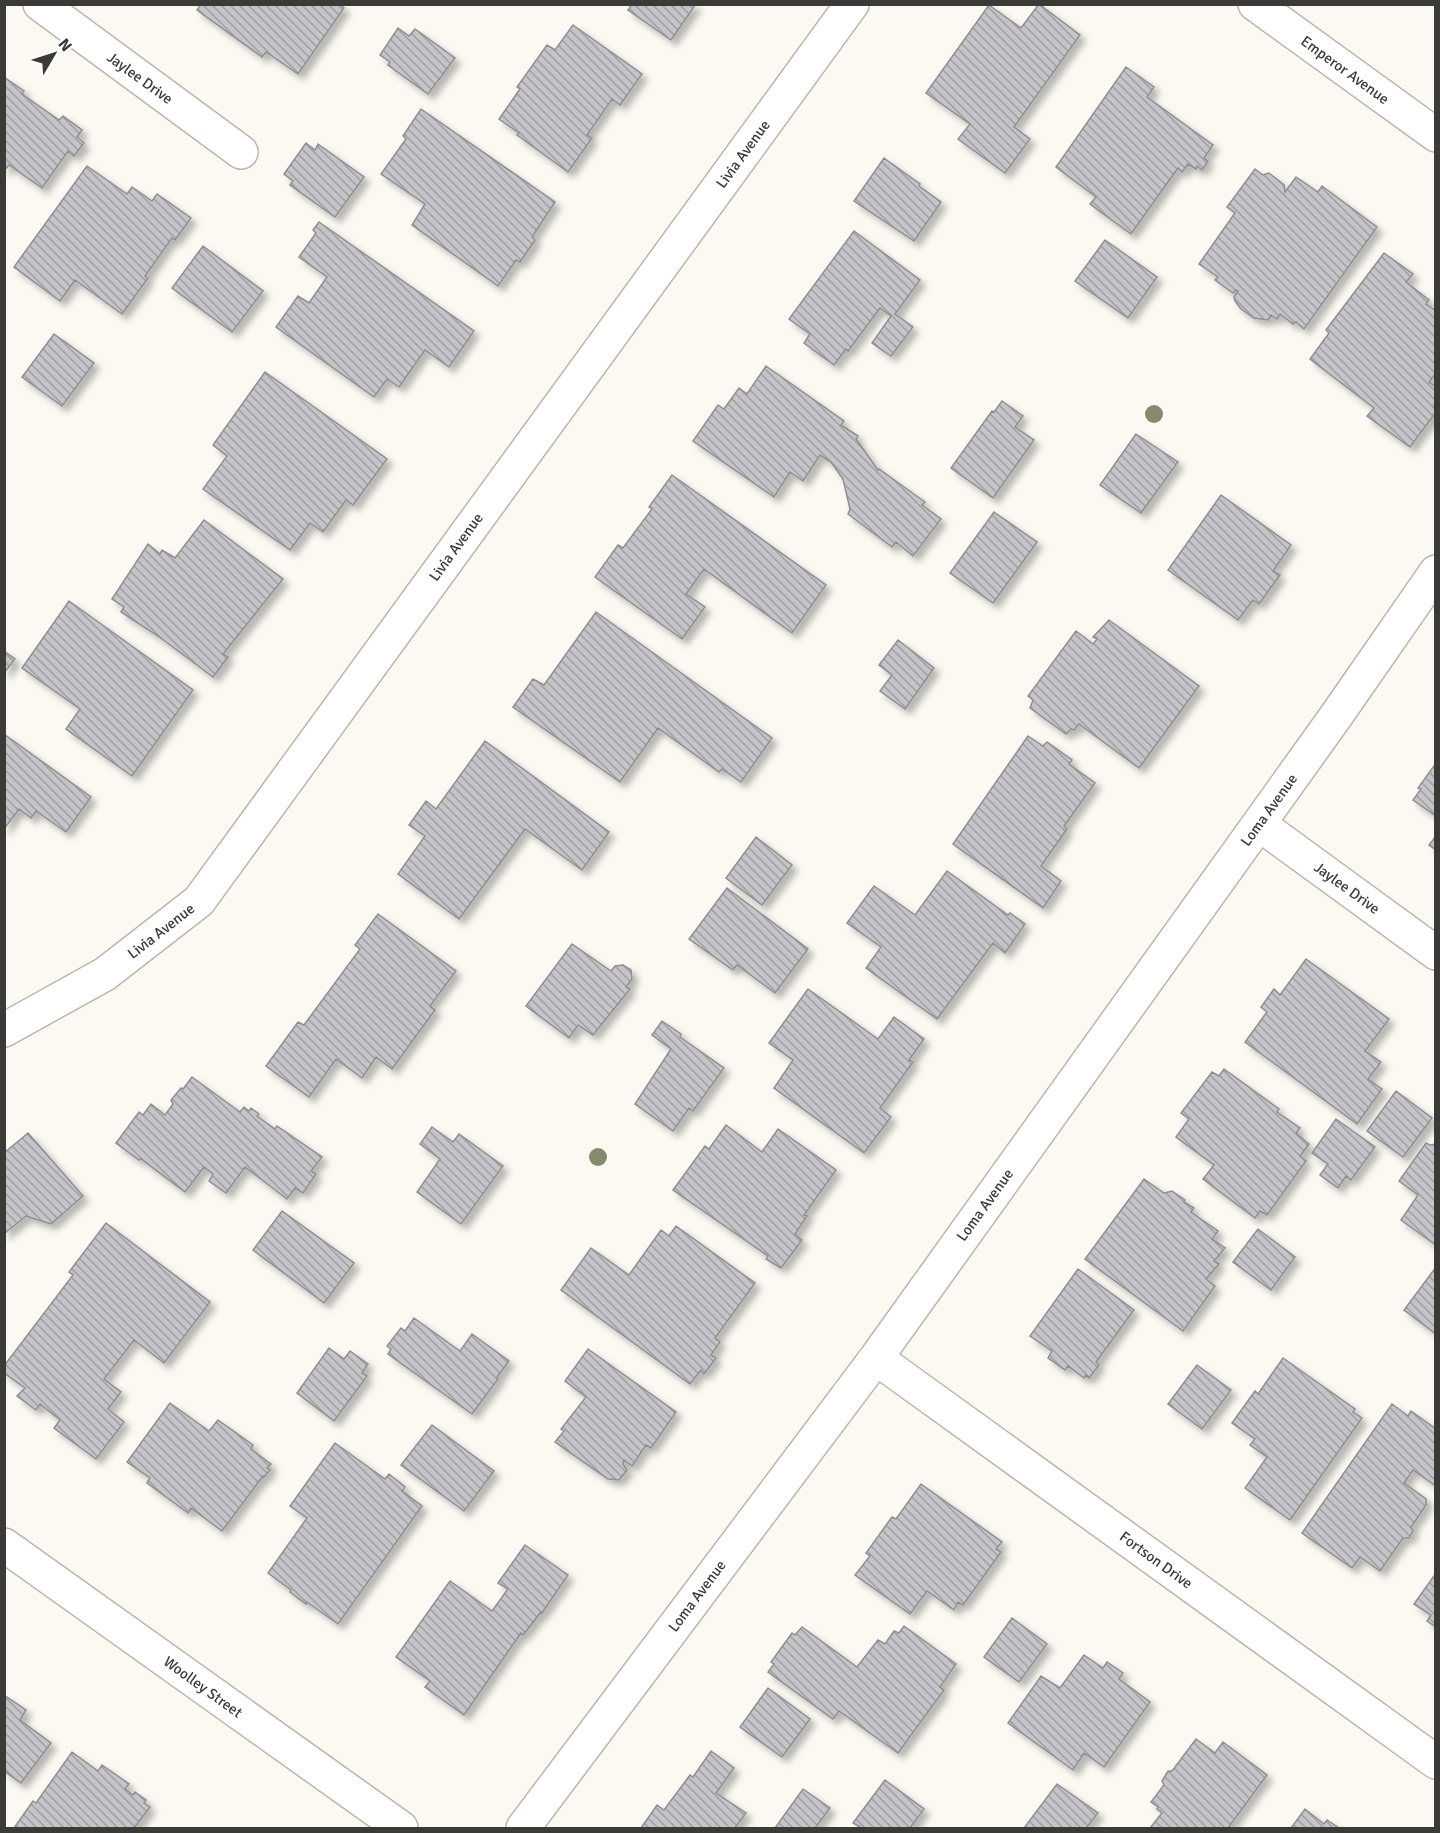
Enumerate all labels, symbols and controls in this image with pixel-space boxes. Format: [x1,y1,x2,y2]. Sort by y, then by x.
north arrow [24,24,84,84]
street label: Emperor Avenue [1297,32,1393,108]
text: N [54,35,76,56]
street label: Jaylee Drive [104,48,176,108]
street label: Livia Avenue [712,116,774,192]
street label: Livia Avenue [425,509,487,585]
street label: Loma Avenue [1237,770,1301,850]
street label: Jaylee Drive [1311,858,1383,918]
street label: Livia Avenue [124,899,198,963]
street label: Loma Avenue [953,1165,1017,1245]
street label: Fortson Drive [1116,1528,1196,1592]
street label: Loma Avenue [664,1557,730,1635]
street label: Woolley Street [160,1652,246,1722]

